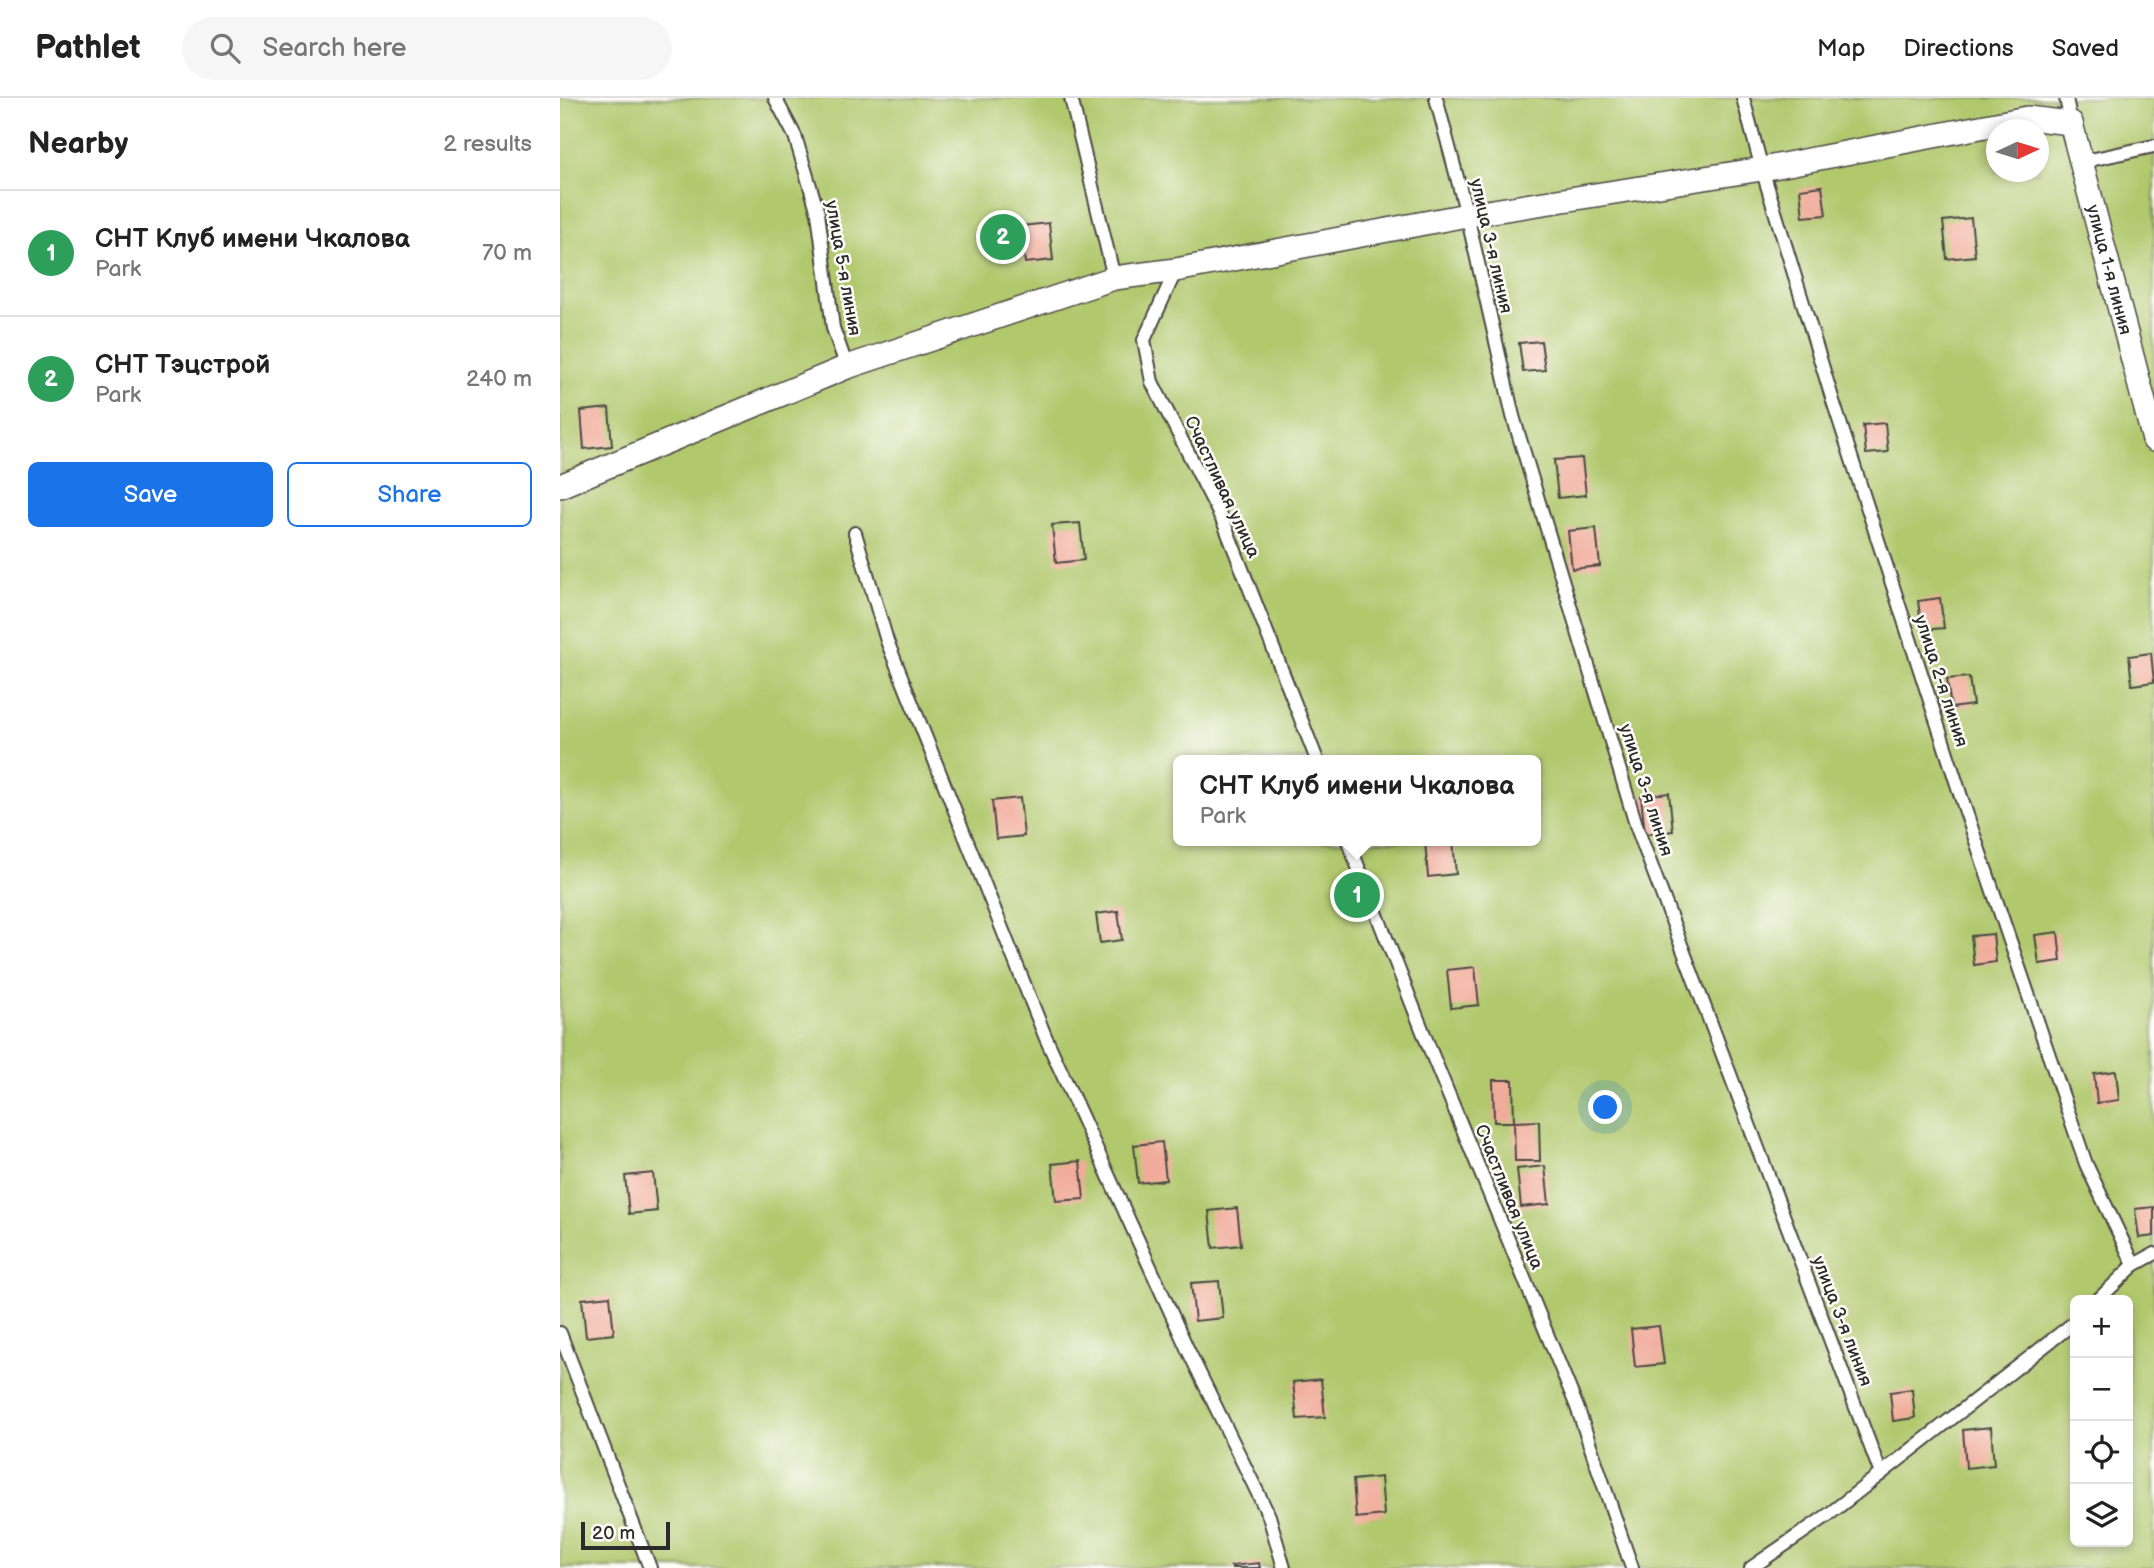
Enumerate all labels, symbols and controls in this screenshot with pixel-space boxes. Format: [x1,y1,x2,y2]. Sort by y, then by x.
search box [182,17,672,80]
text: Pathlet [35,28,140,68]
icon: search [206,29,244,67]
text: Search here [262,33,406,64]
text: Map [1817,34,1865,63]
text: Directions [1903,34,2014,63]
text: Saved [2052,34,2119,63]
north arrow [1986,119,2049,182]
text: Nearby [28,126,128,162]
text: 2 results [443,130,532,158]
street label: улица 3-я линия [1465,177,1517,315]
street label: улица 5-я линия [821,199,865,337]
street label: улица 1-я линия [2082,202,2136,337]
pin: 2 [980,211,1026,263]
text: СНТ Клуб имени Чкалова [95,224,410,255]
text: 1 [46,239,56,267]
text: 70 m [482,239,532,267]
text: Park [95,255,141,283]
text: СНТ Тэцстрой [95,350,270,381]
text: 2 [44,365,58,393]
text: 240 m [466,365,532,393]
text: Park [95,381,141,409]
street label: Счастливая улица [1180,413,1264,562]
button: Save [28,462,273,527]
button: Share [287,462,532,527]
street label: улица 2-я линия [1910,613,1972,750]
street label: улица 3-я линия [1615,721,1677,859]
popup [1173,755,1541,846]
text: СНТ Клуб имени Чкалова [1200,771,1514,802]
text: Park [1200,802,1246,830]
pin: 1 [1334,869,1380,921]
your location [1588,1090,1622,1124]
street label: Счастливая улица [1470,1122,1548,1273]
street label: улица 3-я линия [1808,1253,1876,1389]
map controls [2070,1295,2133,1547]
button: + [2070,1295,2133,1358]
button: − [2070,1358,2133,1421]
button: locate [2070,1421,2133,1484]
button: layers [2070,1484,2133,1547]
scale bar [581,1519,670,1551]
text: 20 m [592,1522,635,1545]

